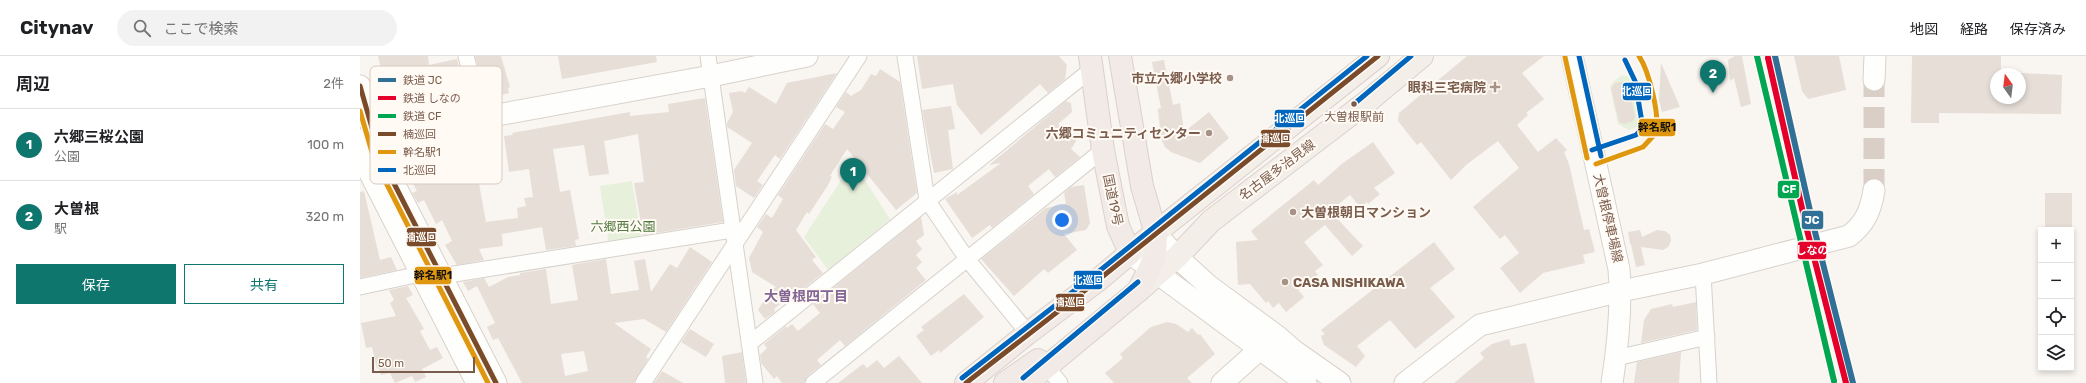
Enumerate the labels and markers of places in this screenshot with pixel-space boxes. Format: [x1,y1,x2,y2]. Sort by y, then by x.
pin: 2 [1700,60,1726,93]
place label: 市立六郷小学校 [1131,71,1222,86]
marker: 市立六郷小学校 [1225,73,1235,83]
place label: 眼科三宅病院 [1408,80,1486,95]
marker: 眼科三宅病院 [1489,81,1501,93]
marker: 大曽根駅前 [1349,99,1359,109]
place label: 大曽根駅前 [1324,110,1384,124]
place label: 六郷コミュニティセンター [1046,126,1201,141]
marker: 六郷コミュニティセンター [1204,128,1214,138]
pin: 1 [840,158,866,191]
place label: 大曽根朝日マンション [1301,205,1431,220]
marker: 大曽根朝日マンション [1288,207,1298,217]
place label: CASA NISHIKAWA [1293,275,1405,290]
marker: CASA NISHIKAWA [1280,277,1290,287]

